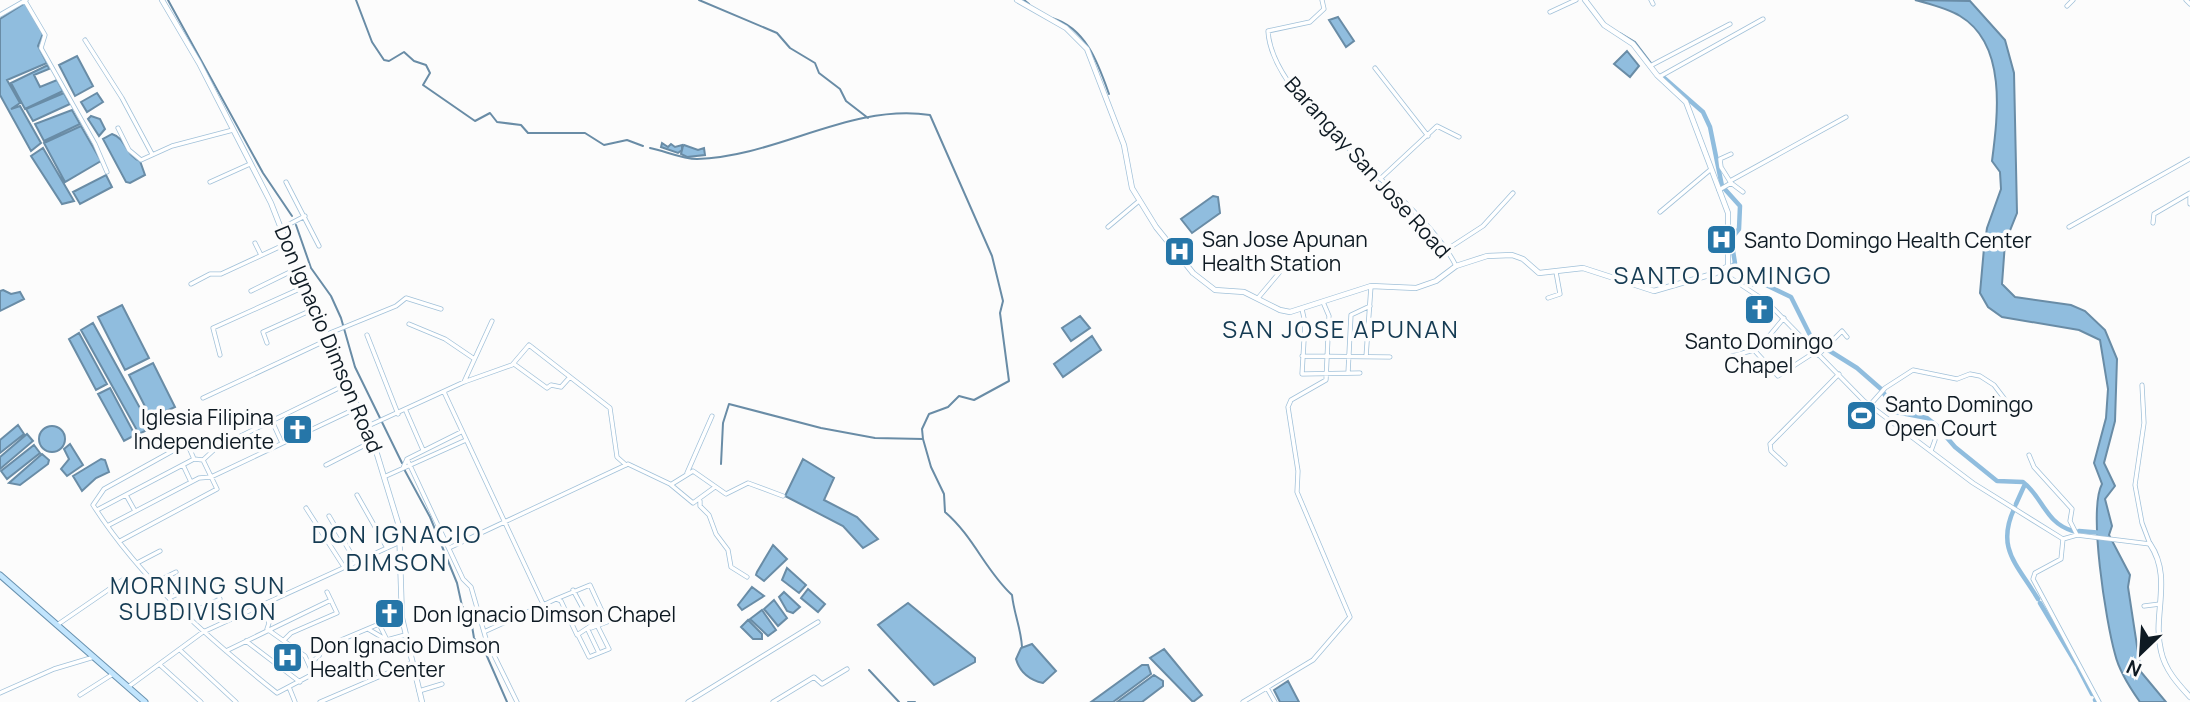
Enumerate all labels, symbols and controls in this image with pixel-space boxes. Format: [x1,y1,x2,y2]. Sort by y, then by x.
street label: Barangay San Jose Road [1279,70,1457,264]
street label: Don Ignacio Dimson Road [268,221,390,457]
hospital icon: Santo Domingo Health Center [1704,223,1738,257]
place label: San Jose Apunan Health Station [1202,225,1368,277]
place label: Santo Domingo Health Center [1744,226,2032,254]
hospital icon: San Jose Apunan Health Station [1162,234,1196,268]
district label: SANTO DOMINGO [1614,258,1832,291]
church icon: Santo Domingo Chapel [1742,292,1776,326]
district label: SAN JOSE APUNAN [1222,312,1460,345]
place label: Santo Domingo Chapel [1685,327,1833,379]
place label: Santo Domingo Open Court [1885,390,2033,442]
sports icon: Santo Domingo Open Court [1845,399,1879,433]
place label: Iglesia Filipina Independiente [133,403,274,455]
church icon: Iglesia Filipina Independiente [280,412,314,446]
district label: DON IGNACIO DIMSON [312,517,482,578]
district label: MORNING SUN SUBDIVISION [110,569,286,627]
church icon: Don Ignacio Dimson Chapel [373,597,407,631]
place label: Don Ignacio Dimson Chapel [413,600,676,628]
north arrow [2106,618,2176,688]
place label: Don Ignacio Dimson Health Center [310,631,500,683]
hospital icon: Don Ignacio Dimson Health Center [270,640,304,674]
text: N [2122,654,2145,683]

